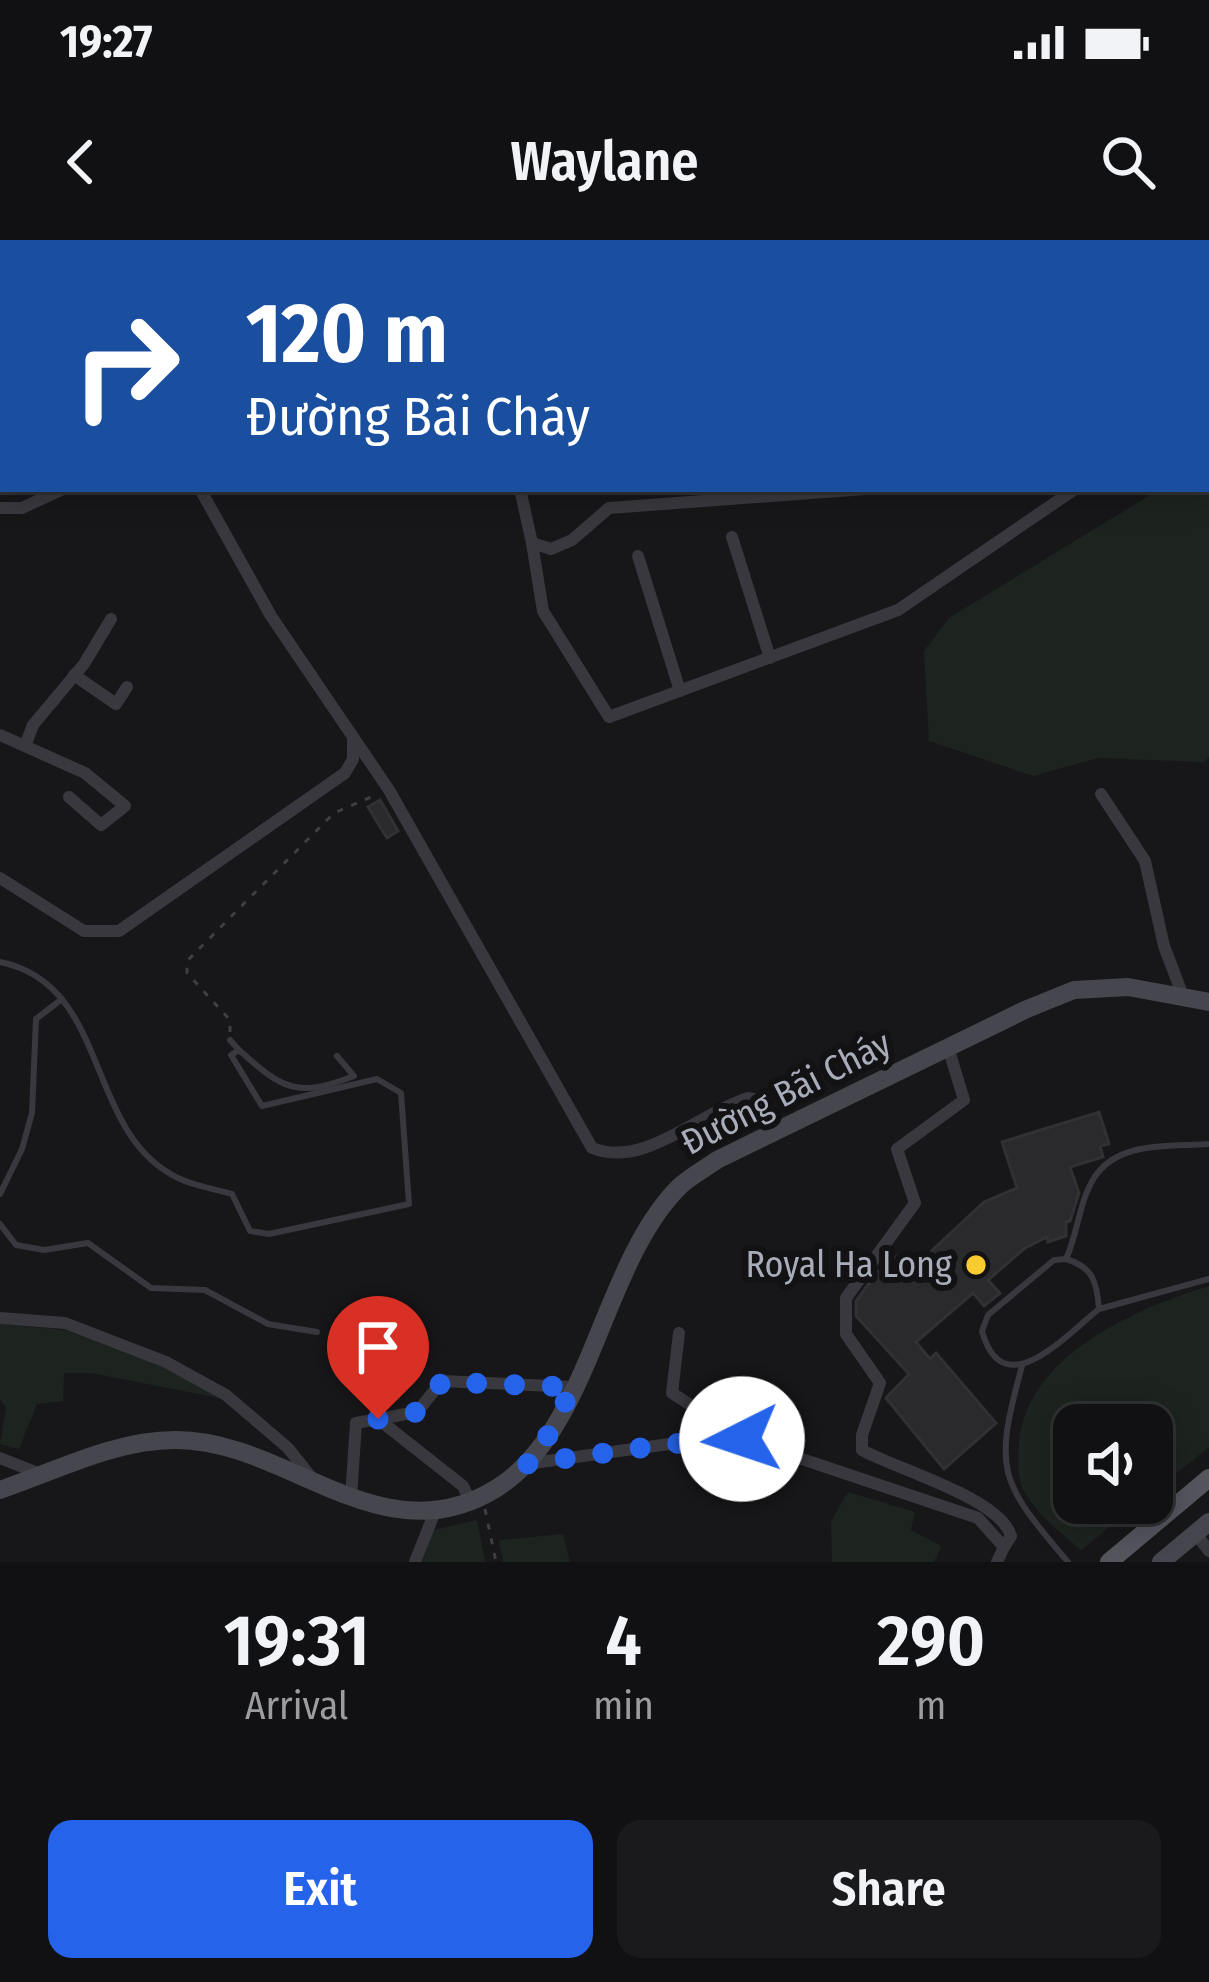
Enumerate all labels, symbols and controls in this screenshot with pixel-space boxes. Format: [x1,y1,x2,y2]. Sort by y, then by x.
text: 19:27 [60,15,152,69]
icon: back [48,129,114,195]
icon: search [1095,129,1161,195]
text: Waylane [511,130,698,194]
text: 120 m [246,283,448,384]
icon: right [48,288,204,444]
text: Đường Bãi Cháy [246,385,590,449]
street label: Đường Bãi Cháy [674,1021,898,1165]
place label: Royal Ha Long [745,1243,952,1287]
marker: Royal Ha Long [963,1252,989,1278]
pin [327,1296,429,1419]
icon: arrive [345,1314,411,1380]
position arrow [679,1376,805,1502]
map controls [1053,1404,1173,1524]
button: sound [1053,1404,1173,1524]
text: 19:31 [224,1598,370,1684]
text: 4 [605,1598,642,1684]
text: 290 [877,1598,985,1684]
text: Arrival [245,1683,348,1729]
text: min [593,1683,654,1729]
text: m [916,1683,946,1729]
button: Exit [48,1820,593,1958]
button: Share [617,1820,1161,1958]

